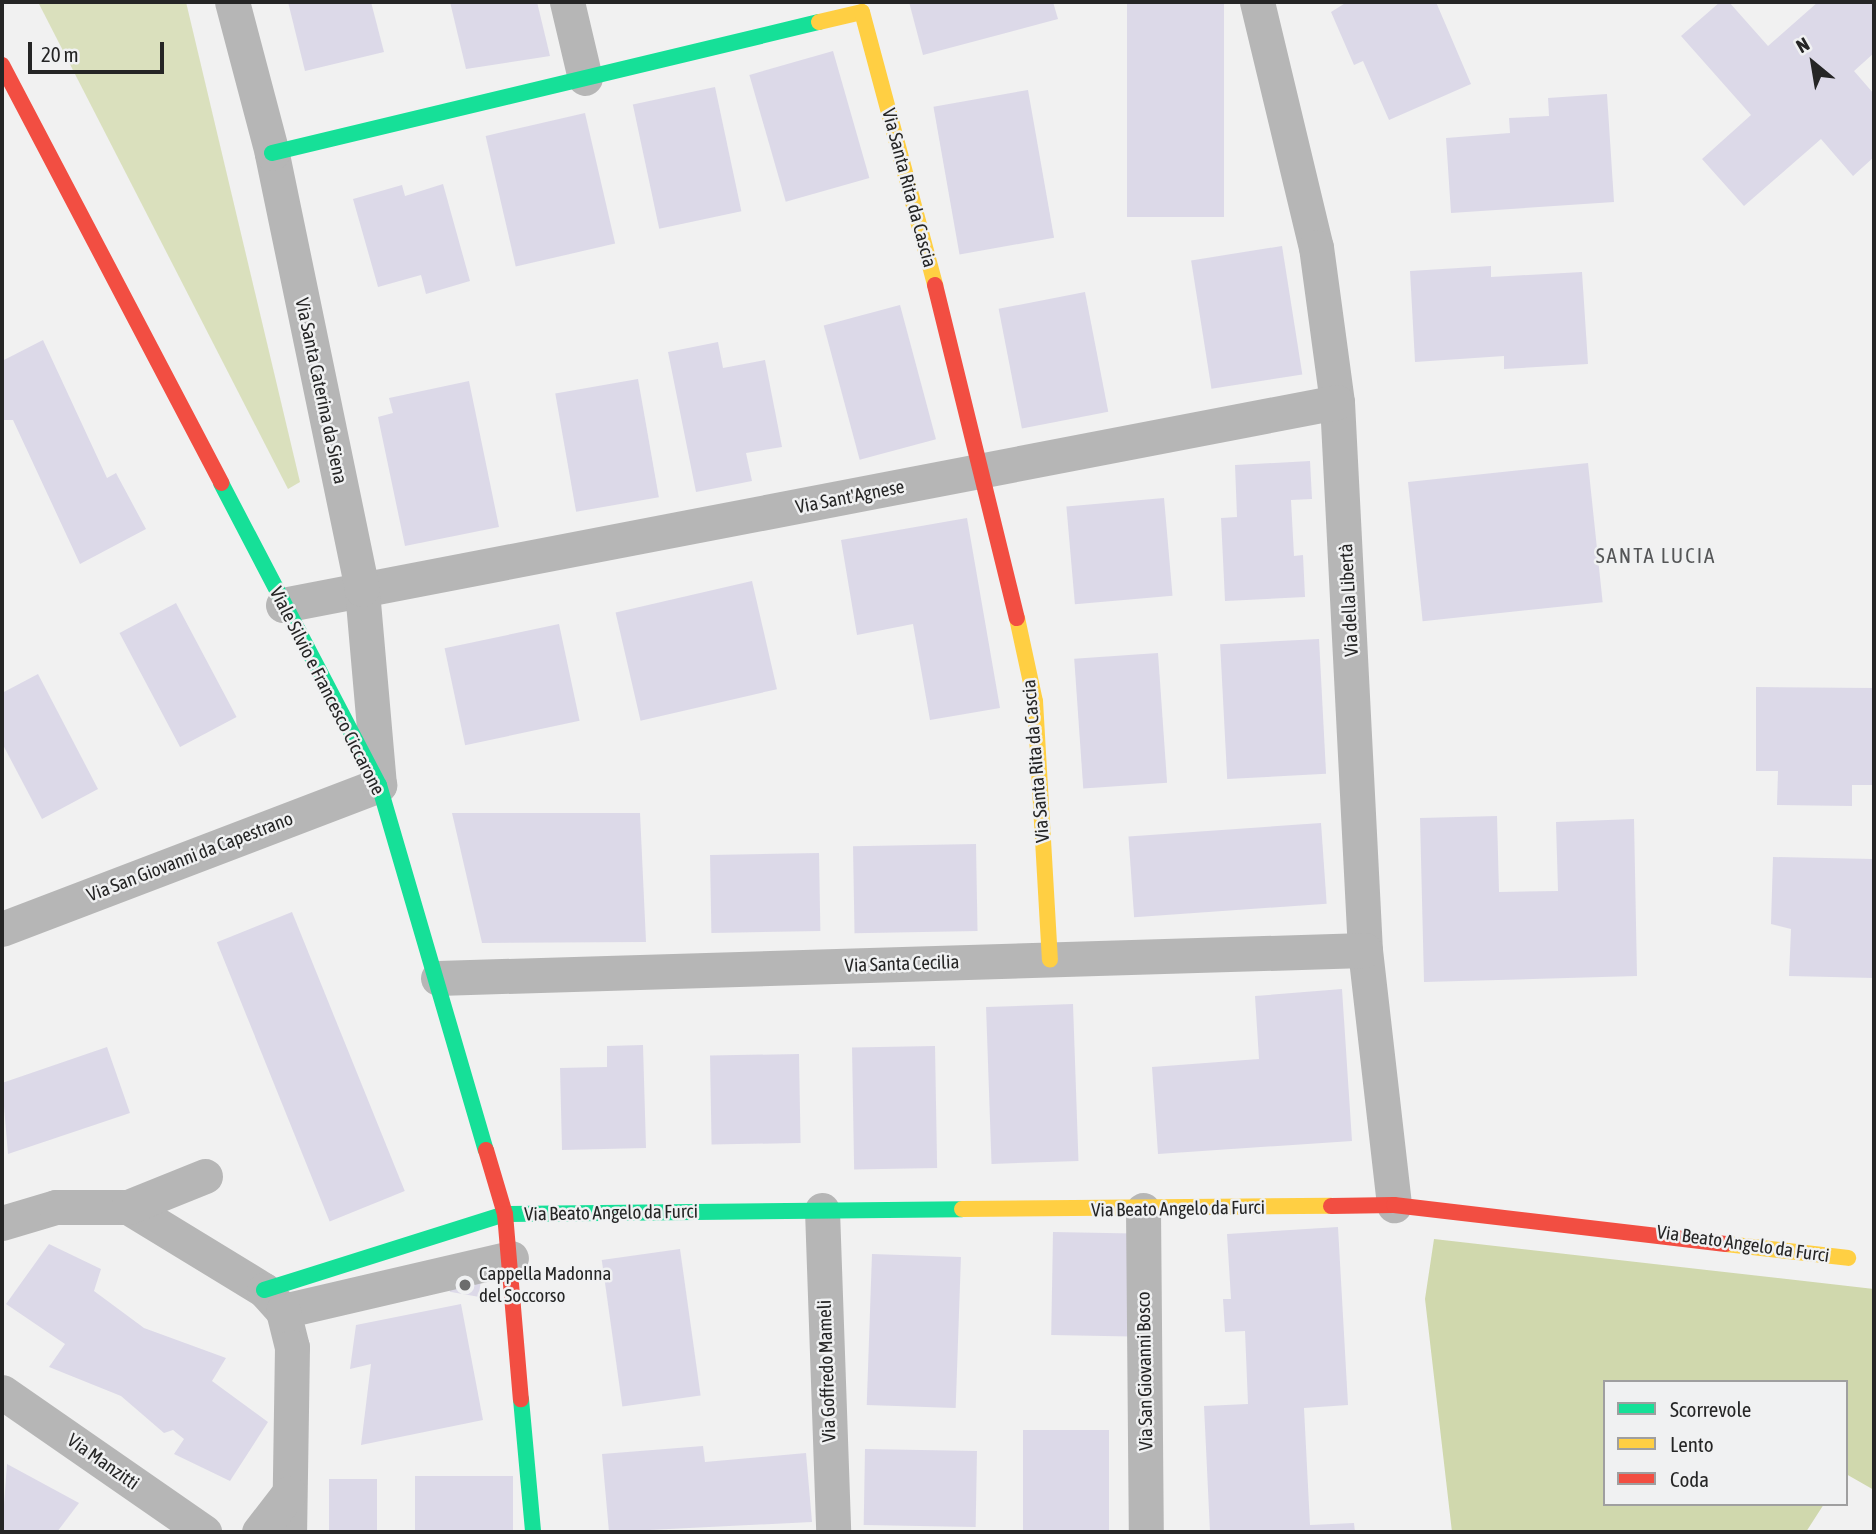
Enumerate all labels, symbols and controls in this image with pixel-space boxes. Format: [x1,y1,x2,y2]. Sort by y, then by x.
scale bar [32,28,168,72]
north arrow [1778,28,1848,98]
text: N [1792,32,1813,57]
text: 20 m [41,42,79,66]
street label: Via Santa Rita da Cascia [877,106,941,270]
street label: Via Santa Caterina da Siena [290,296,352,486]
street label: Via Sant'Agnese [794,475,906,519]
district label: SANTA LUCIA [1597,542,1715,568]
street label: Via della Libertà [1335,543,1363,657]
street label: Viale Silvio e Francesco Ciccarone [265,583,389,799]
street label: Via Santa Rita da Cascia [1018,679,1054,843]
street label: Via San Giovanni da Capestrano [84,807,296,907]
street label: Via Santa Cecilia [844,951,960,977]
street label: Via Beato Angelo da Furci [1091,1196,1265,1222]
street label: Via Beato Angelo da Furci [524,1200,698,1226]
street label: Via Beato Angelo da Furci [1655,1221,1831,1267]
place label: Cappella Madonna del Soccorso [479,1263,611,1307]
marker: Cappella Madonna del Soccorso [457,1277,473,1293]
street label: Via San Giovanni Bosco [1132,1291,1158,1451]
street label: Via Goffredo Mameli [813,1299,841,1443]
legend [1603,1380,1848,1506]
text: Scorrevole [1670,1397,1751,1421]
street label: Via Manzitti [63,1429,143,1495]
text: Lento [1670,1432,1714,1456]
text: Coda [1670,1467,1709,1491]

